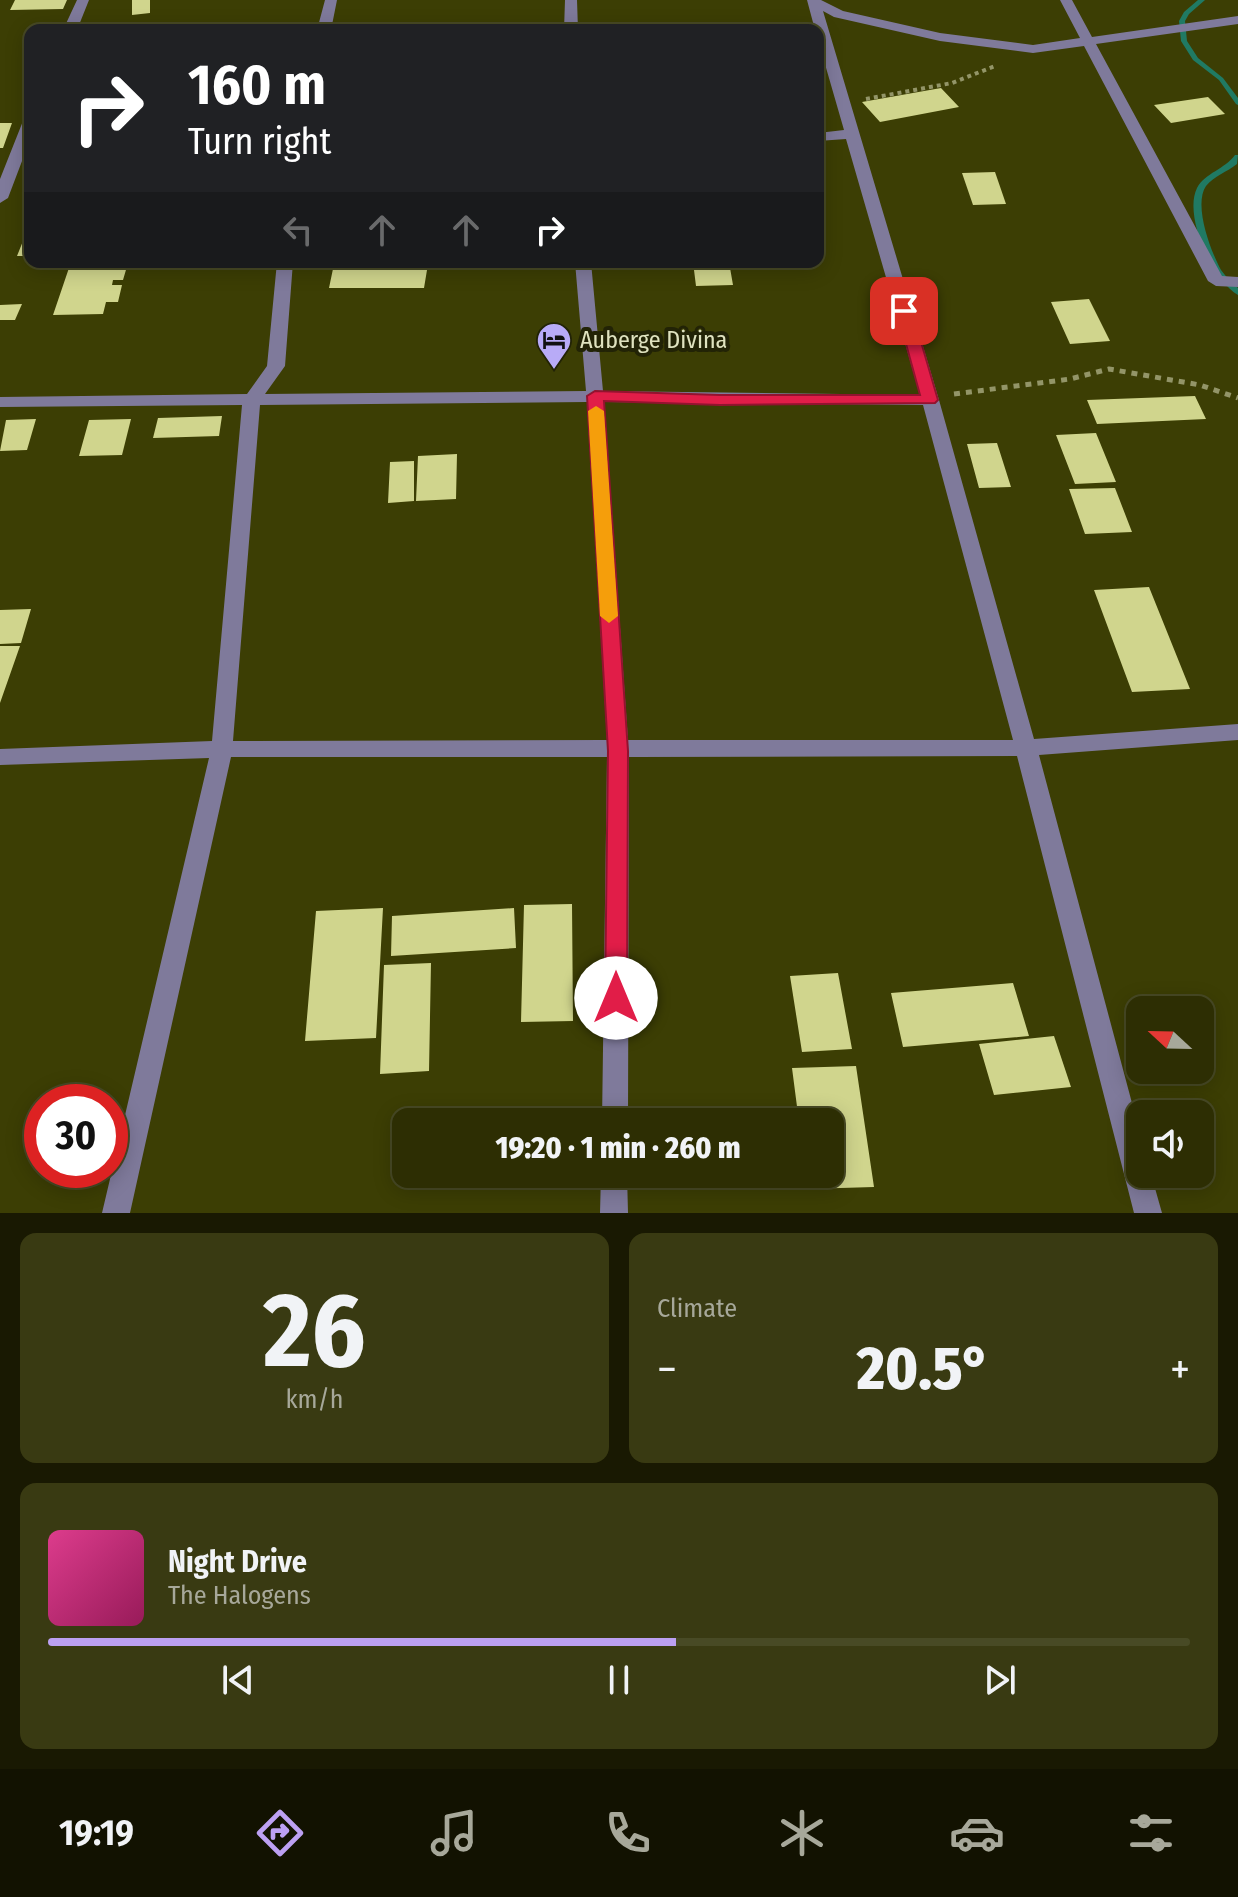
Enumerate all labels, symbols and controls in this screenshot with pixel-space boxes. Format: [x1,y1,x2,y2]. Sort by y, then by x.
text: 160 m [188,52,326,119]
icon: right [56,56,160,160]
text: Turn right [188,120,331,164]
icon: left [276,208,320,252]
icon: ahead [360,208,404,252]
icon: ahead [444,208,488,252]
icon: right [528,208,572,252]
pin [870,277,938,345]
icon: arrive [882,289,926,333]
hotel icon: Auberge Divina [535,321,573,371]
place label: Auberge Divina [580,326,727,354]
position arrow [574,956,658,1040]
north arrow [1126,996,1214,1084]
map controls [1126,996,1214,1188]
speed limit sign: 30 [24,1084,128,1188]
button: sound [1126,1100,1214,1188]
text: 19:20 · 1 min · 260 m [495,1130,741,1166]
text: 26 [263,1269,366,1394]
text: Climate [657,1293,737,1324]
text: 20.5° [857,1333,990,1405]
text: − [657,1343,677,1396]
text: + [1170,1343,1190,1396]
text: km/h [286,1384,343,1415]
text: Night Drive [168,1544,307,1580]
text: The Halogens [168,1580,311,1611]
icon: previous [216,1658,260,1702]
icon: pause [597,1658,641,1702]
icon: next [978,1658,1022,1702]
icon: directions [252,1805,308,1861]
icon: music [426,1805,482,1861]
icon: phone [600,1805,656,1861]
icon: climate [774,1805,830,1861]
icon: car [949,1805,1005,1861]
icon: filters [1123,1805,1179,1861]
text: 19:19 [59,1811,134,1855]

